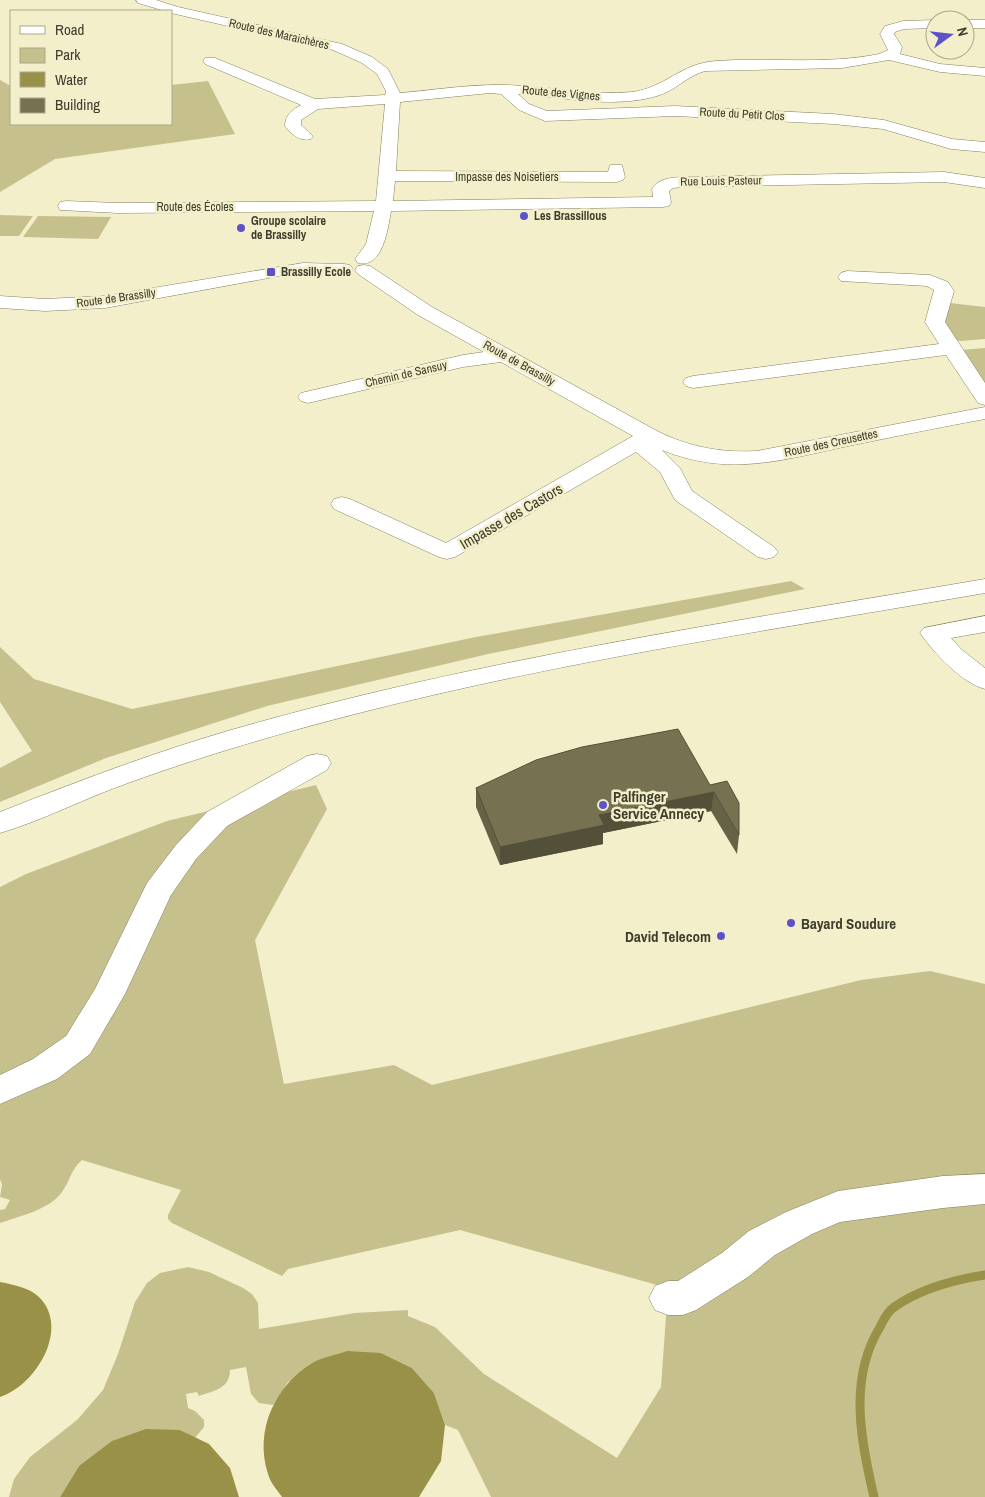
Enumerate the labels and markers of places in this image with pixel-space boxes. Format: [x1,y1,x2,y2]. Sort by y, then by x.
place label: Les Brassillous [534,208,607,224]
marker: Les Brassillous [518,210,530,222]
place label: Groupe scolaire de Brassilly [251,213,326,243]
marker: Groupe scolaire de Brassilly [235,222,247,234]
place label: Brassilly Ecole [281,264,352,280]
marker: Brassilly Ecole [265,266,277,278]
place label: Palfinger Service Annecy [613,786,704,824]
marker: Palfinger Service Annecy [597,799,609,811]
place label: Bayard Soudure [801,913,896,934]
marker: Bayard Soudure [785,917,797,929]
place label: David Telecom [625,926,711,947]
marker: David Telecom [715,930,727,942]

